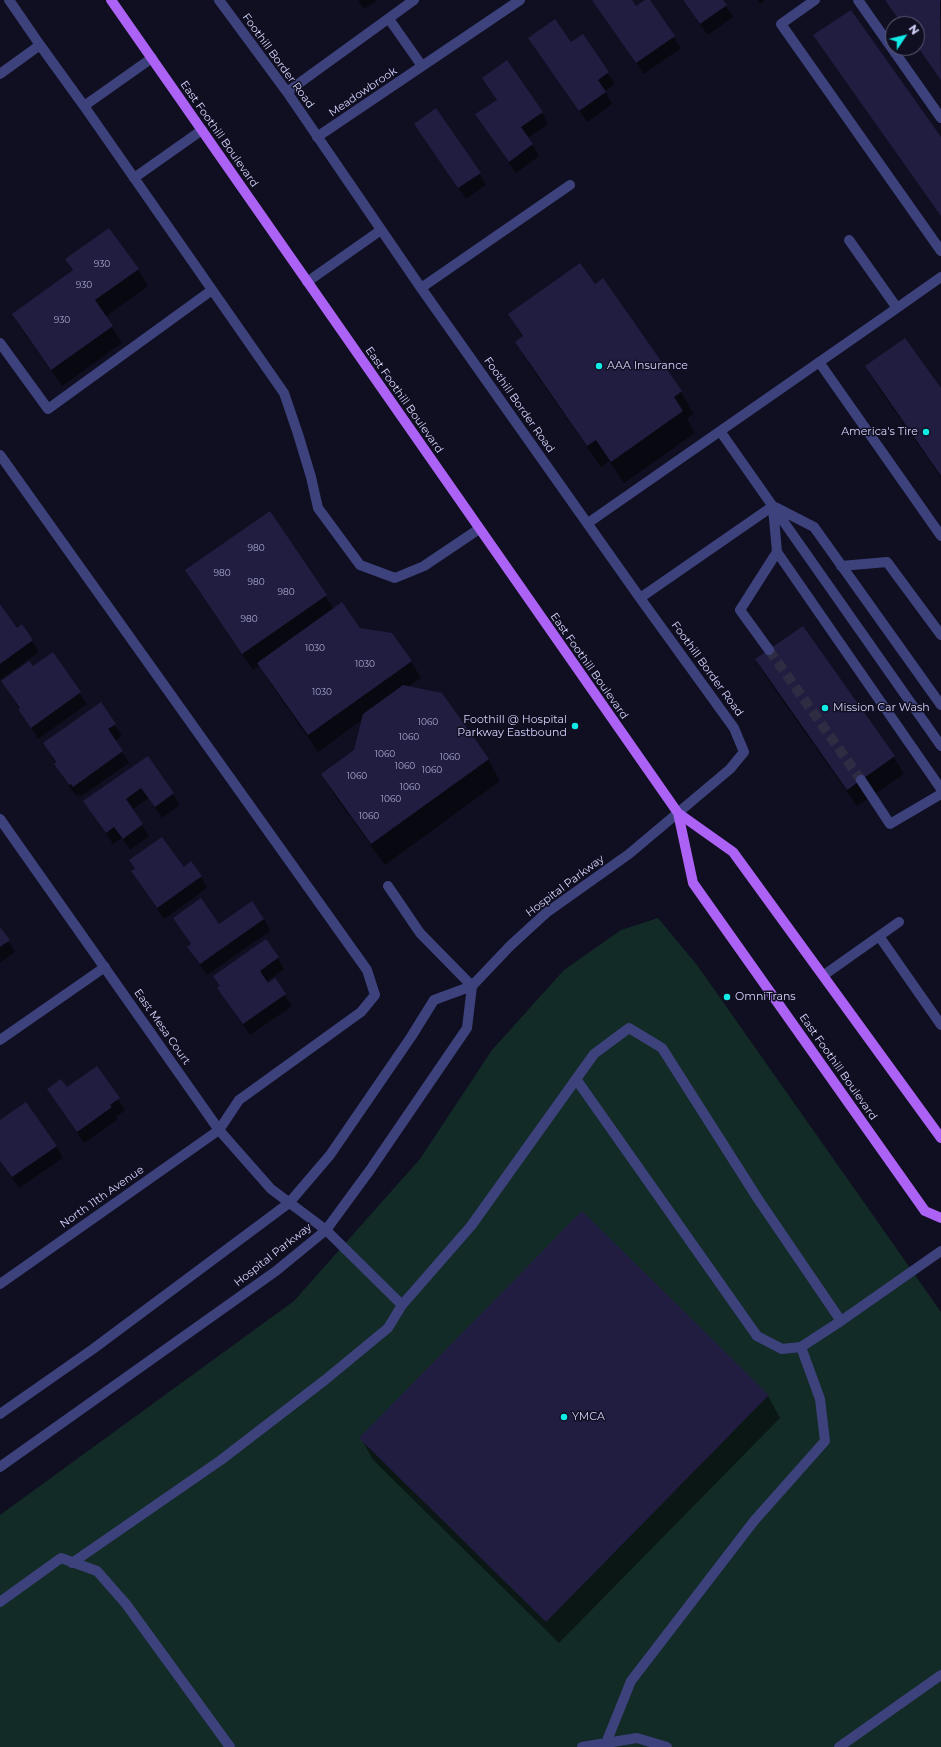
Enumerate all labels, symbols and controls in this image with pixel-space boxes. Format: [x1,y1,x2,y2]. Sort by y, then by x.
street label: Foothill Border Road [239,11,317,111]
north arrow [885,16,925,56]
text: N [906,22,922,37]
street label: Meadowbrook [326,64,400,120]
street label: East Foothill Boulevard [177,78,261,190]
house number: 930 [94,259,110,269]
house number: 930 [76,280,92,290]
house number: 930 [54,315,70,325]
street label: East Foothill Boulevard [362,344,446,456]
street label: Foothill Border Road [481,355,557,455]
place label: AAA Insurance [607,359,688,373]
marker: AAA Insurance [594,361,604,371]
place label: America's Tire [841,425,918,439]
marker: America's Tire [921,427,931,437]
house number: 980 [247,543,265,553]
house number: 980 [213,568,231,578]
house number: 980 [247,577,265,587]
house number: 980 [277,587,295,597]
street label: East Foothill Boulevard [547,610,631,722]
house number: 980 [240,614,258,624]
street label: Foothill Border Road [668,619,746,719]
house number: 1030 [305,643,325,653]
house number: 1030 [355,659,375,669]
house number: 1030 [312,687,332,697]
place label: Mission Car Wash [833,701,930,715]
marker: Mission Car Wash [820,703,830,713]
place label: Foothill @ Hospital Parkway Eastbound [457,713,567,739]
house number: 1060 [418,717,438,727]
marker: Foothill @ Hospital Parkway Eastbound [570,721,580,731]
house number: 1060 [399,732,419,742]
house number: 1060 [375,749,395,759]
house number: 1060 [440,752,460,762]
house number: 1060 [395,761,415,771]
house number: 1060 [422,765,442,775]
house number: 1060 [347,771,367,781]
house number: 1060 [400,782,420,792]
house number: 1060 [381,794,401,804]
house number: 1060 [359,811,379,821]
street label: Hospital Parkway [523,852,607,920]
street label: East Mesa Court [131,987,193,1067]
place label: OmniTrans [735,990,796,1004]
marker: OmniTrans [722,992,732,1002]
street label: East Foothill Boulevard [796,1011,880,1123]
street label: North 11th Avenue [57,1163,147,1231]
street label: Hospital Parkway [232,1221,314,1289]
place label: YMCA [572,1410,605,1424]
marker: YMCA [559,1412,569,1422]

